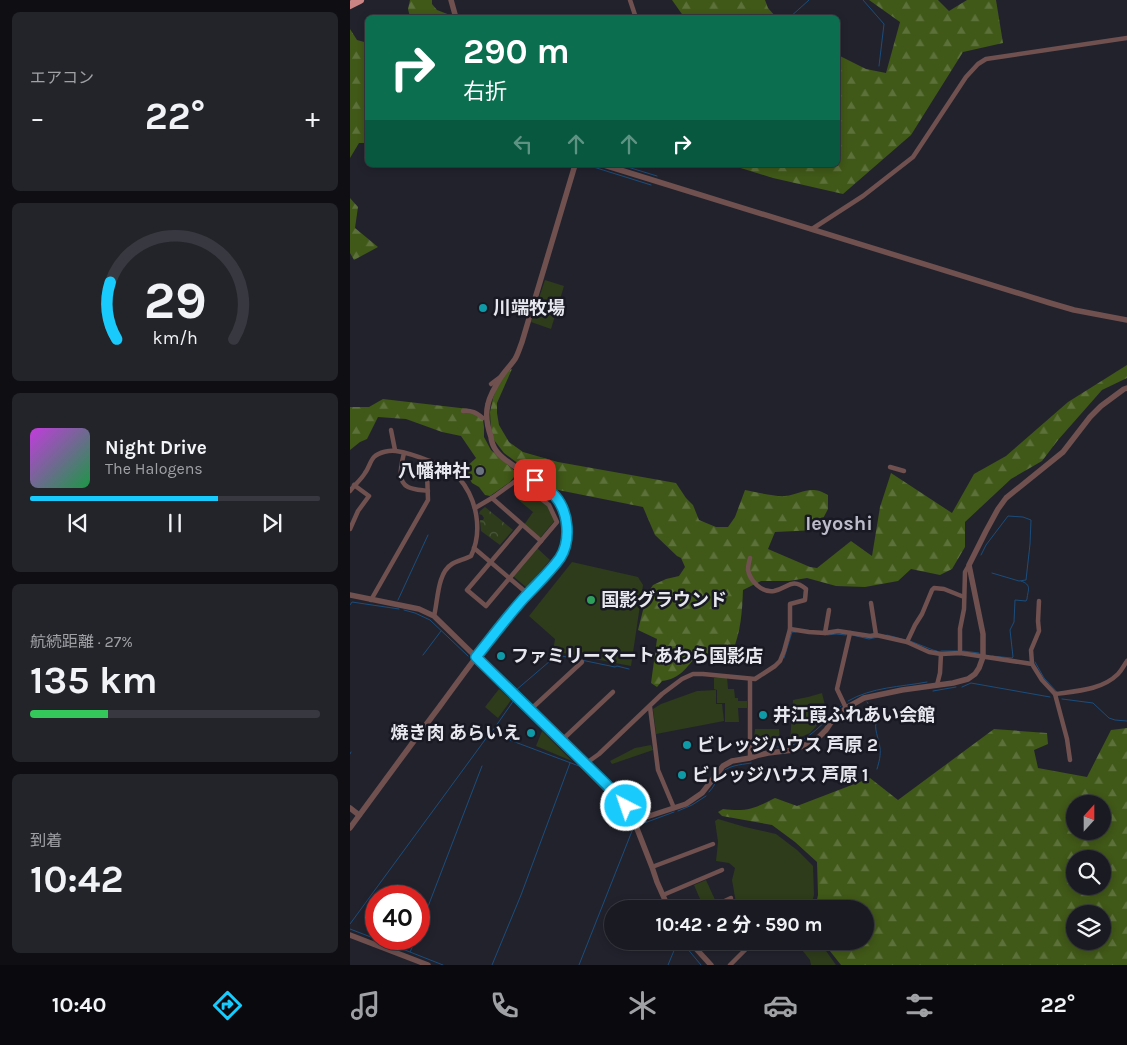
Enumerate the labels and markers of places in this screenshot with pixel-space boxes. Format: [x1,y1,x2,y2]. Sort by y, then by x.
place label: 川端牧場 [493,297,565,319]
marker: 川端牧場 [477,302,489,314]
pin [514,459,556,501]
place label: 八幡神社 [398,460,470,482]
marker: 八幡神社 [474,465,486,477]
place label: 国影グラウンド [601,589,727,611]
marker: 国影グラウンド [585,594,597,606]
place label: ファミリーマートあわら国影店 [511,645,763,667]
marker: ファミリーマートあわら国影店 [495,650,507,662]
place label: 井江葭ふれあい会館 [773,704,935,726]
marker: 井江葭ふれあい会館 [757,709,769,721]
place label: 焼き肉 あらいえ [390,722,521,744]
marker: 焼き肉 あらいえ [525,727,537,739]
place label: ビレッジハウス 芦原 2 [697,734,878,756]
marker: ビレッジハウス 芦原 2 [681,739,693,751]
place label: ビレッジハウス 芦原 1 [692,764,868,786]
marker: ビレッジハウス 芦原 1 [676,769,688,781]

